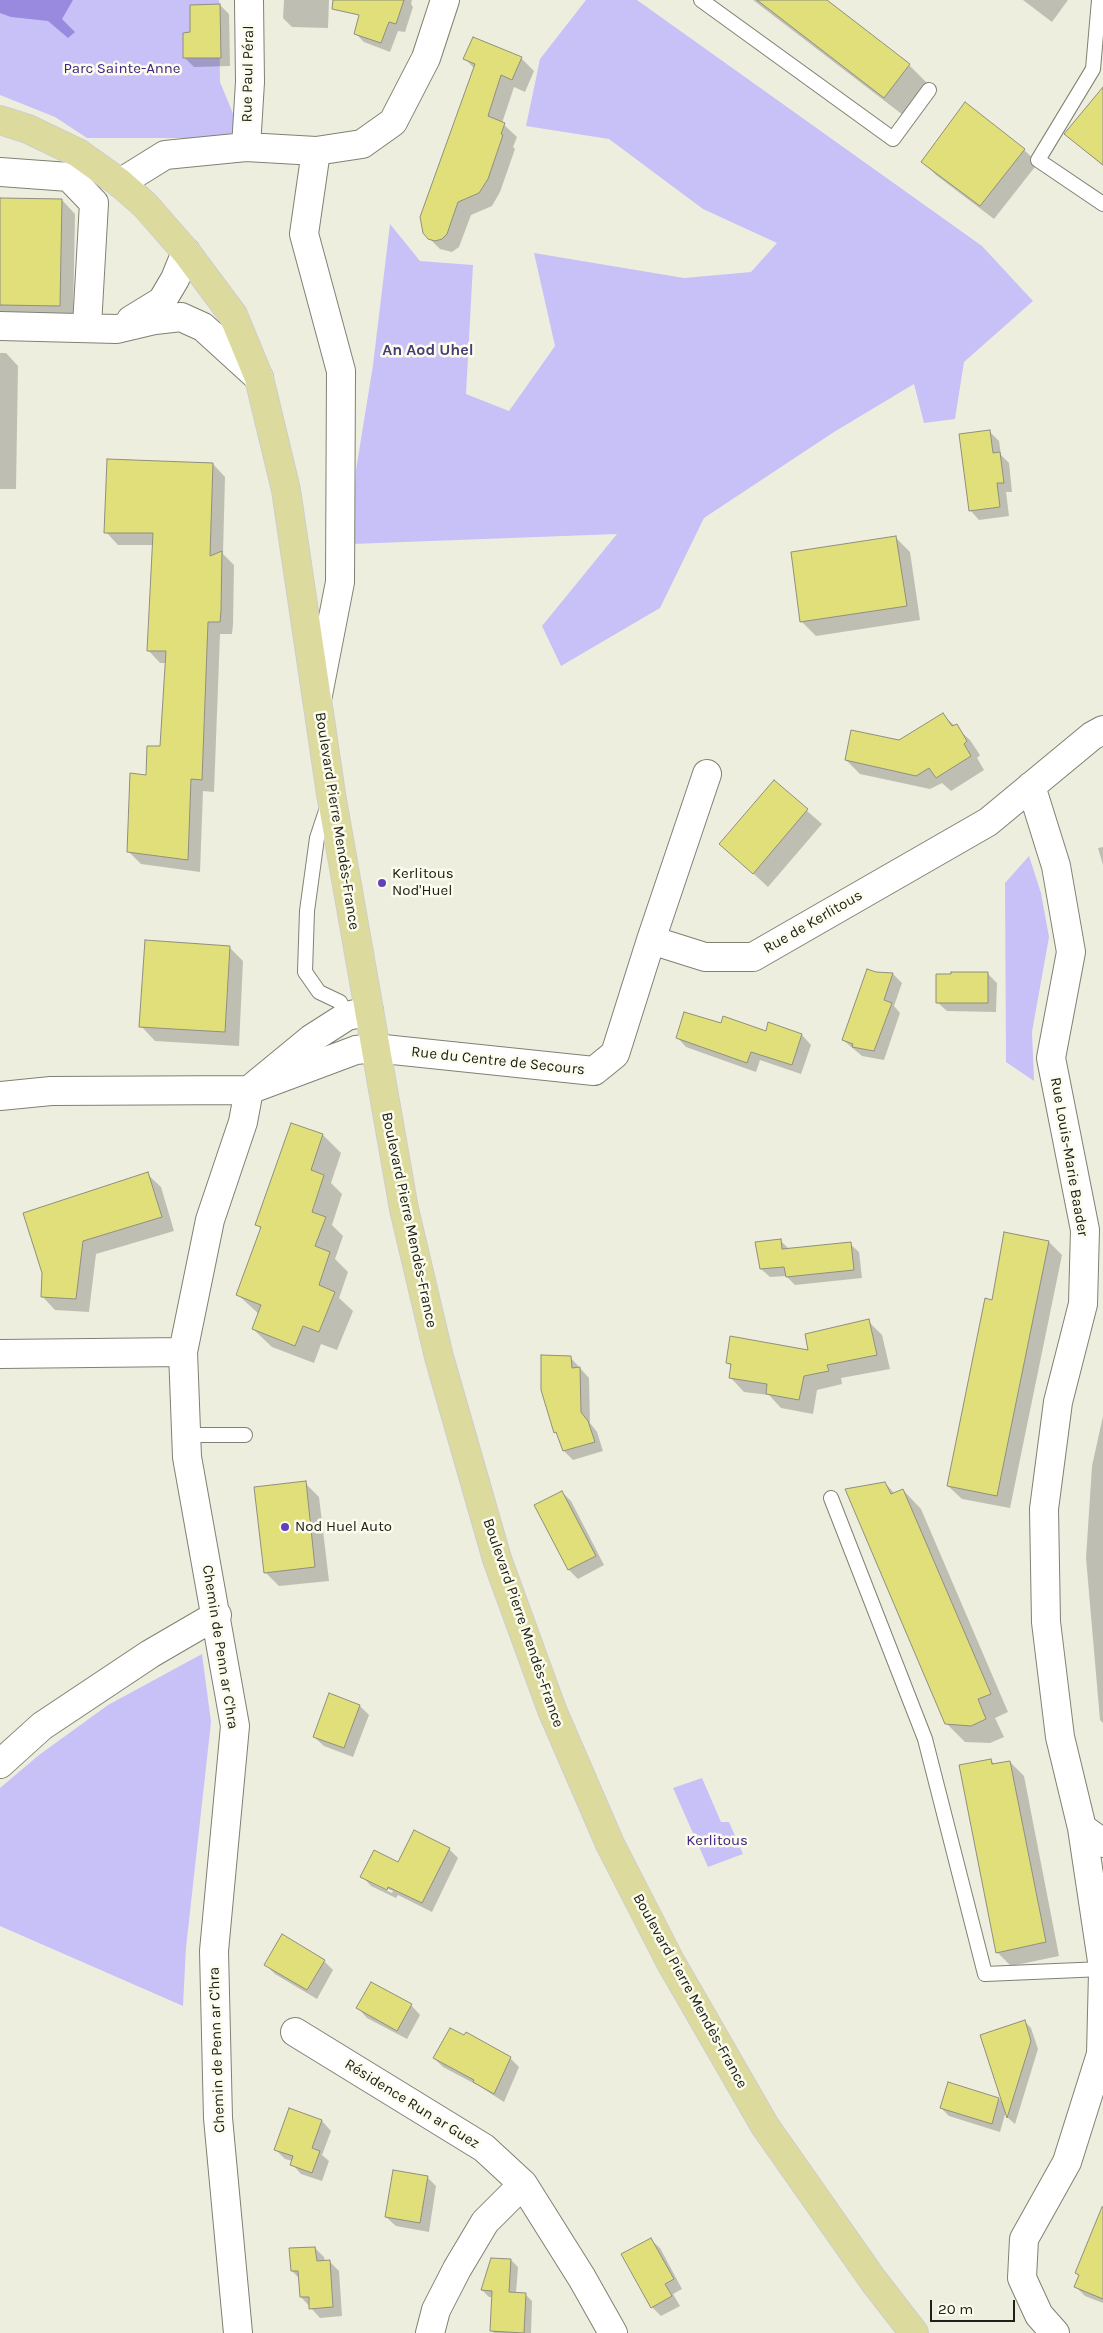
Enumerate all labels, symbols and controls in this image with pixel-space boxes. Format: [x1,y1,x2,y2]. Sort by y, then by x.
street label: Rue Paul Péral [238,25,258,123]
park label: Parc Sainte-Anne [63,60,181,78]
district label: An Aod Uhel [382,340,474,360]
street label: Boulevard Pierre Mendès-France [311,711,363,931]
place label: Kerlitous Nod'Huel [392,865,454,900]
marker: Kerlitous Nod'Huel [376,877,388,889]
street label: Rue de Kerlitous [760,886,866,958]
street label: Rue du Centre de Secours [410,1043,586,1079]
street label: Rue Louis-Marie Baader [1046,1076,1092,1238]
street label: Boulevard Pierre Mendès-France [377,1111,441,1329]
street label: Boulevard Pierre Mendès-France [479,1516,567,1730]
place label: Nod Huel Auto [295,1518,392,1536]
marker: Nod Huel Auto [279,1521,291,1533]
street label: Chemin de Penn ar C'hra [198,1564,242,1730]
park label: Kerlitous [686,1832,748,1850]
street label: Boulevard Pierre Mendès-France [629,1890,751,2092]
street label: Chemin de Penn ar C'hra [205,1967,229,2133]
street label: Résidence Run ar Guez [341,2055,483,2153]
scale bar [933,2290,1018,2322]
text: 20 m [938,2300,973,2318]

